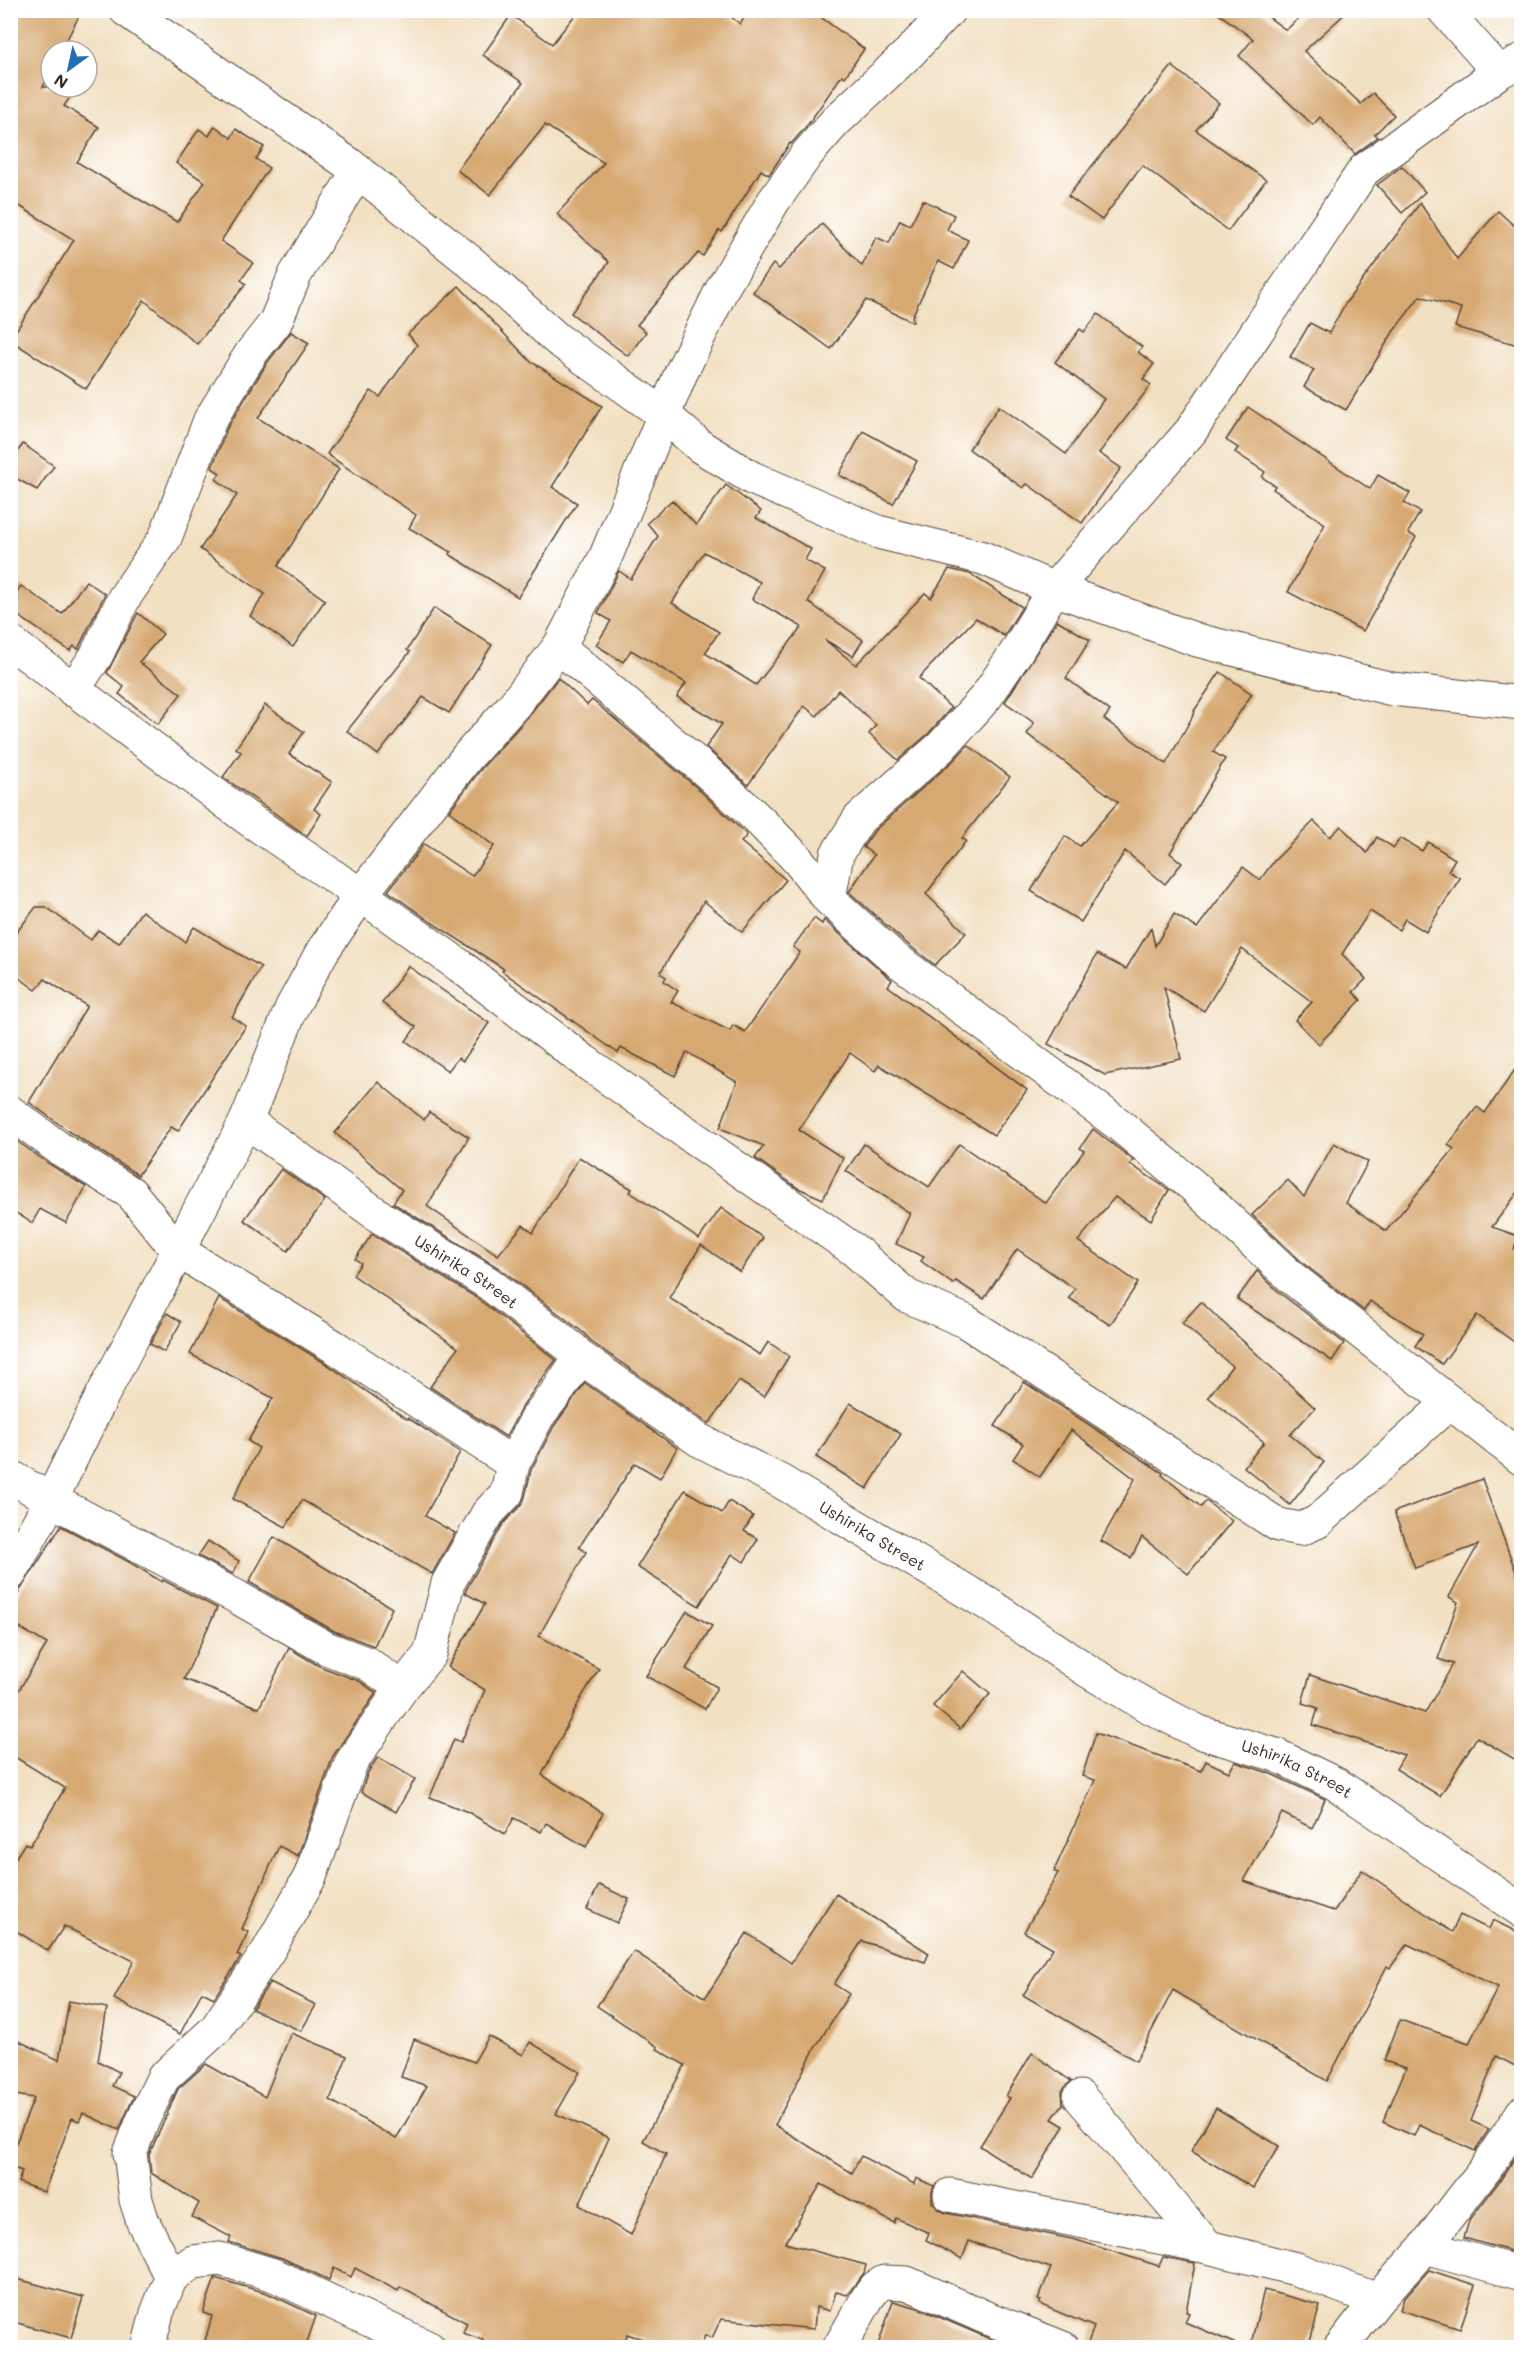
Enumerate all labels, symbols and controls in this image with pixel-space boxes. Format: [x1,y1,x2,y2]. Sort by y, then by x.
north arrow [39,39,99,99]
text: N [50,70,71,94]
street label: Ushirika Street [411,1230,523,1313]
street label: Ushirika Street [816,1496,930,1575]
street label: Ushirika Street [1239,1734,1357,1802]

